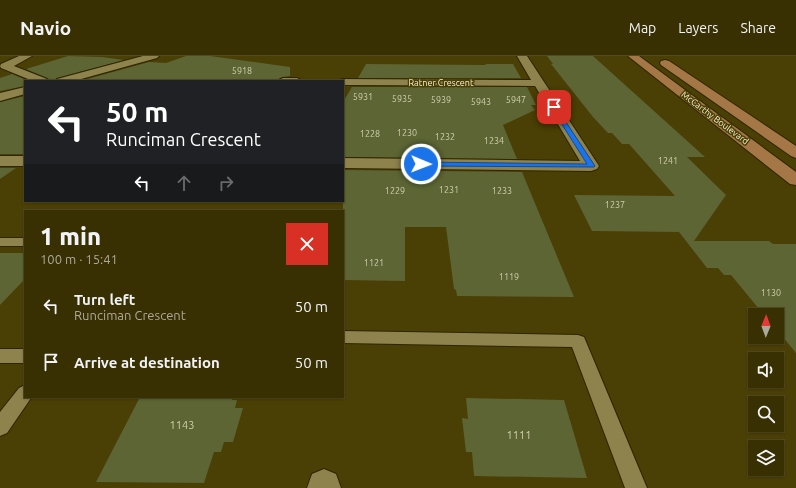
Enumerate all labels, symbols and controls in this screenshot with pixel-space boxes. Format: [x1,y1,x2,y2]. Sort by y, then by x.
text: Navio [20,17,71,39]
text: Map [629,20,656,36]
text: Layers [678,20,718,36]
text: Share [740,20,776,36]
house number: 5918 [232,66,252,76]
street label: Ratner Crescent [409,78,474,88]
street label: McCarthy Boulevard [679,89,751,147]
pin [537,90,571,124]
house number: 5931 [353,92,373,102]
house number: 5935 [392,94,412,104]
house number: 5939 [431,95,451,105]
house number: 5947 [506,95,526,105]
icon: left [40,96,92,148]
text: 50 m [106,96,168,127]
icon: arrive [543,96,565,118]
house number: 5943 [471,97,491,107]
house number: 1230 [397,128,417,138]
text: Runciman Crescent [106,129,261,149]
house number: 1228 [360,129,380,139]
house number: 1232 [435,132,455,142]
house number: 1234 [484,136,504,146]
position arrow [400,143,442,185]
house number: 1241 [658,156,678,166]
icon: left [131,172,153,194]
icon: ahead [173,172,195,194]
icon: right [215,172,237,194]
house number: 1231 [439,185,459,195]
house number: 1229 [385,186,405,196]
house number: 1233 [492,186,512,196]
house number: 1237 [605,200,625,210]
text: 1 min [40,223,101,250]
button: close [286,223,328,265]
text: 100 m · 15:41 [40,252,118,266]
house number: 1121 [364,258,384,268]
house number: 1119 [499,272,519,282]
house number: 1130 [761,288,781,298]
text: Turn left [74,291,135,308]
icon: left [40,295,62,317]
text: 50 m [295,298,328,315]
text: Runciman Crescent [74,308,186,322]
north arrow [748,308,784,344]
map controls [748,308,784,476]
icon: arrive [40,351,62,373]
button: sound [748,352,784,388]
text: Arrive at destination [74,354,220,371]
text: 50 m [295,354,328,371]
button: search [748,396,784,432]
house number: 1143 [170,419,194,431]
house number: 1111 [507,429,531,441]
button: layers [748,440,784,476]

